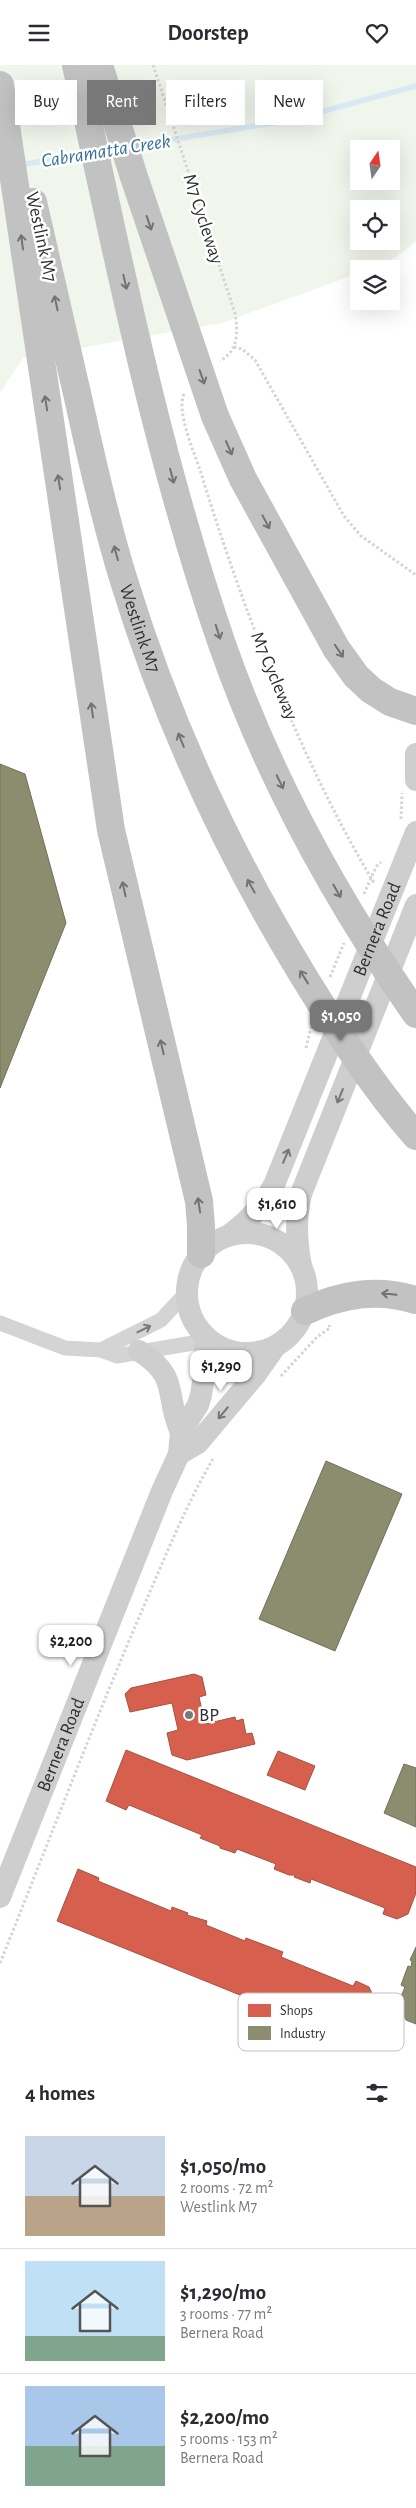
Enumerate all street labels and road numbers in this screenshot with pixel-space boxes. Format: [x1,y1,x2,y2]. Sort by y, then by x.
street label: M7 Cycleway [180,172,226,266]
street label: Westlink M7 [22,190,60,284]
street label: Westlink M7 [116,582,164,675]
street label: M7 Cycleway [247,629,301,723]
street label: Bernera Road [350,879,404,979]
street label: Bernera Road [34,1695,88,1794]

